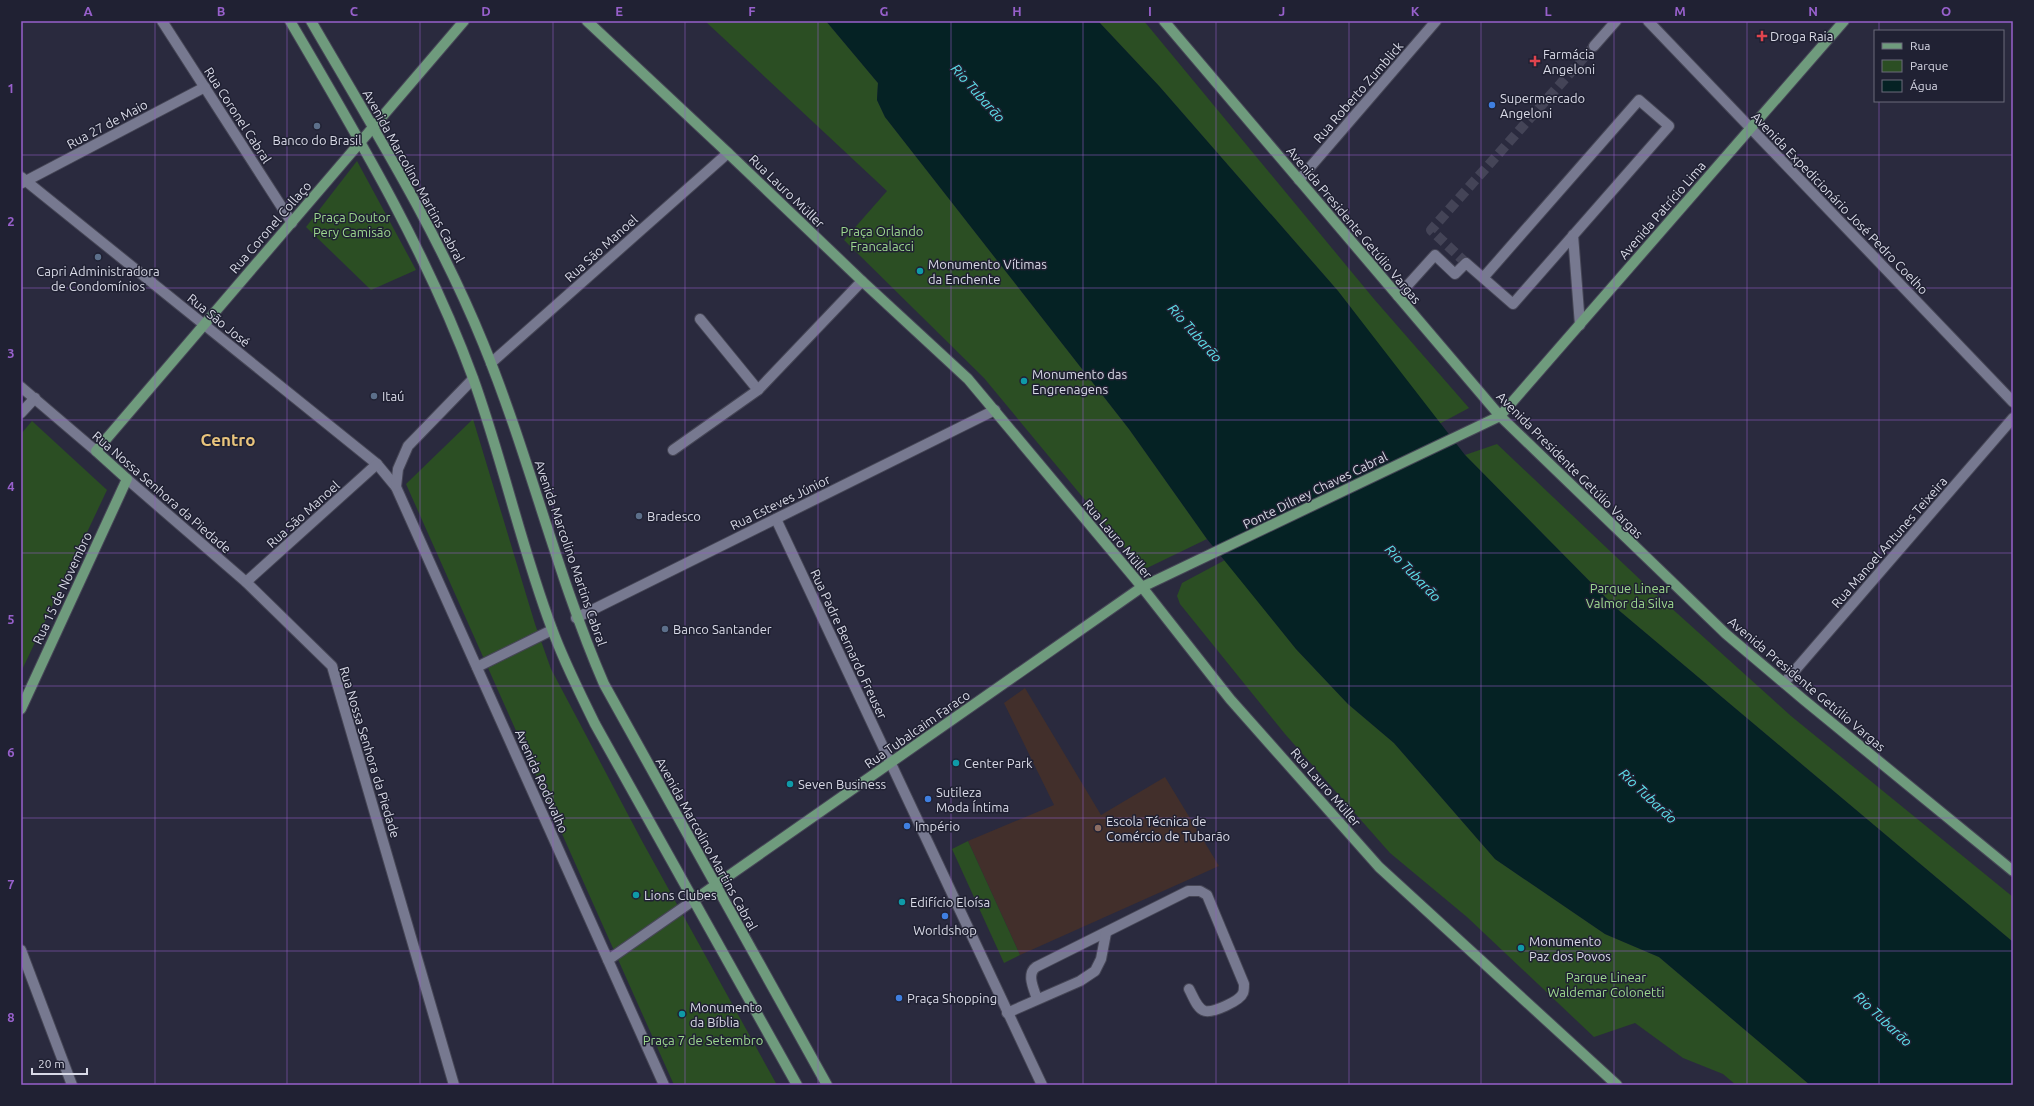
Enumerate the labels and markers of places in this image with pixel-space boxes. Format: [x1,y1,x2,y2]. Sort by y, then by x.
place label: Droga Raia [1770,29,1833,43]
marker: Droga Raia [1757,31,1767,41]
place label: Farmácia Angeloni [1543,47,1595,76]
marker: Farmácia Angeloni [1530,56,1540,66]
place label: Supermercado Angeloni [1500,91,1585,120]
marker: Supermercado Angeloni [1487,100,1497,110]
marker: Banco do Brasil [312,121,322,131]
place label: Banco do Brasil [272,133,362,147]
marker: Capri Administradora de Condomínios [93,252,103,262]
place label: Monumento Vítimas da Enchente [928,257,1047,286]
place label: Capri Administradora de Condomínios [36,264,160,293]
marker: Monumento Vítimas da Enchente [915,266,925,276]
place label: Monumento das Engrenagens [1032,367,1128,396]
marker: Monumento das Engrenagens [1019,376,1029,386]
place label: Itaú [382,389,405,403]
marker: Itaú [369,391,379,401]
place label: Bradesco [647,509,701,523]
marker: Bradesco [634,511,644,521]
place label: Banco Santander [673,622,772,636]
marker: Banco Santander [660,624,670,634]
place label: Center Park [964,756,1033,770]
marker: Center Park [951,758,961,768]
place label: Seven Business [798,777,887,791]
marker: Seven Business [785,779,795,789]
place label: Sutileza Moda Íntima [936,785,1009,814]
marker: Sutileza Moda Íntima [923,794,933,804]
place label: Escola Técnica de Comércio de Tubarão [1106,814,1230,843]
place label: Império [915,819,960,833]
marker: Império [902,821,912,831]
marker: Escola Técnica de Comércio de Tubarão [1093,823,1103,833]
place label: Lions Clubes [644,888,717,902]
marker: Lions Clubes [631,890,641,900]
place label: Edifício Eloísa [910,895,990,909]
marker: Edifício Eloísa [897,897,907,907]
marker: Worldshop [940,911,950,921]
place label: Worldshop [913,923,977,937]
place label: Monumento Paz dos Povos [1529,934,1611,963]
marker: Monumento Paz dos Povos [1516,943,1526,953]
place label: Praça Shopping [907,991,997,1005]
marker: Praça Shopping [894,993,904,1003]
place label: Monumento da Bíblia [690,1000,762,1029]
marker: Monumento da Bíblia [677,1009,687,1019]

